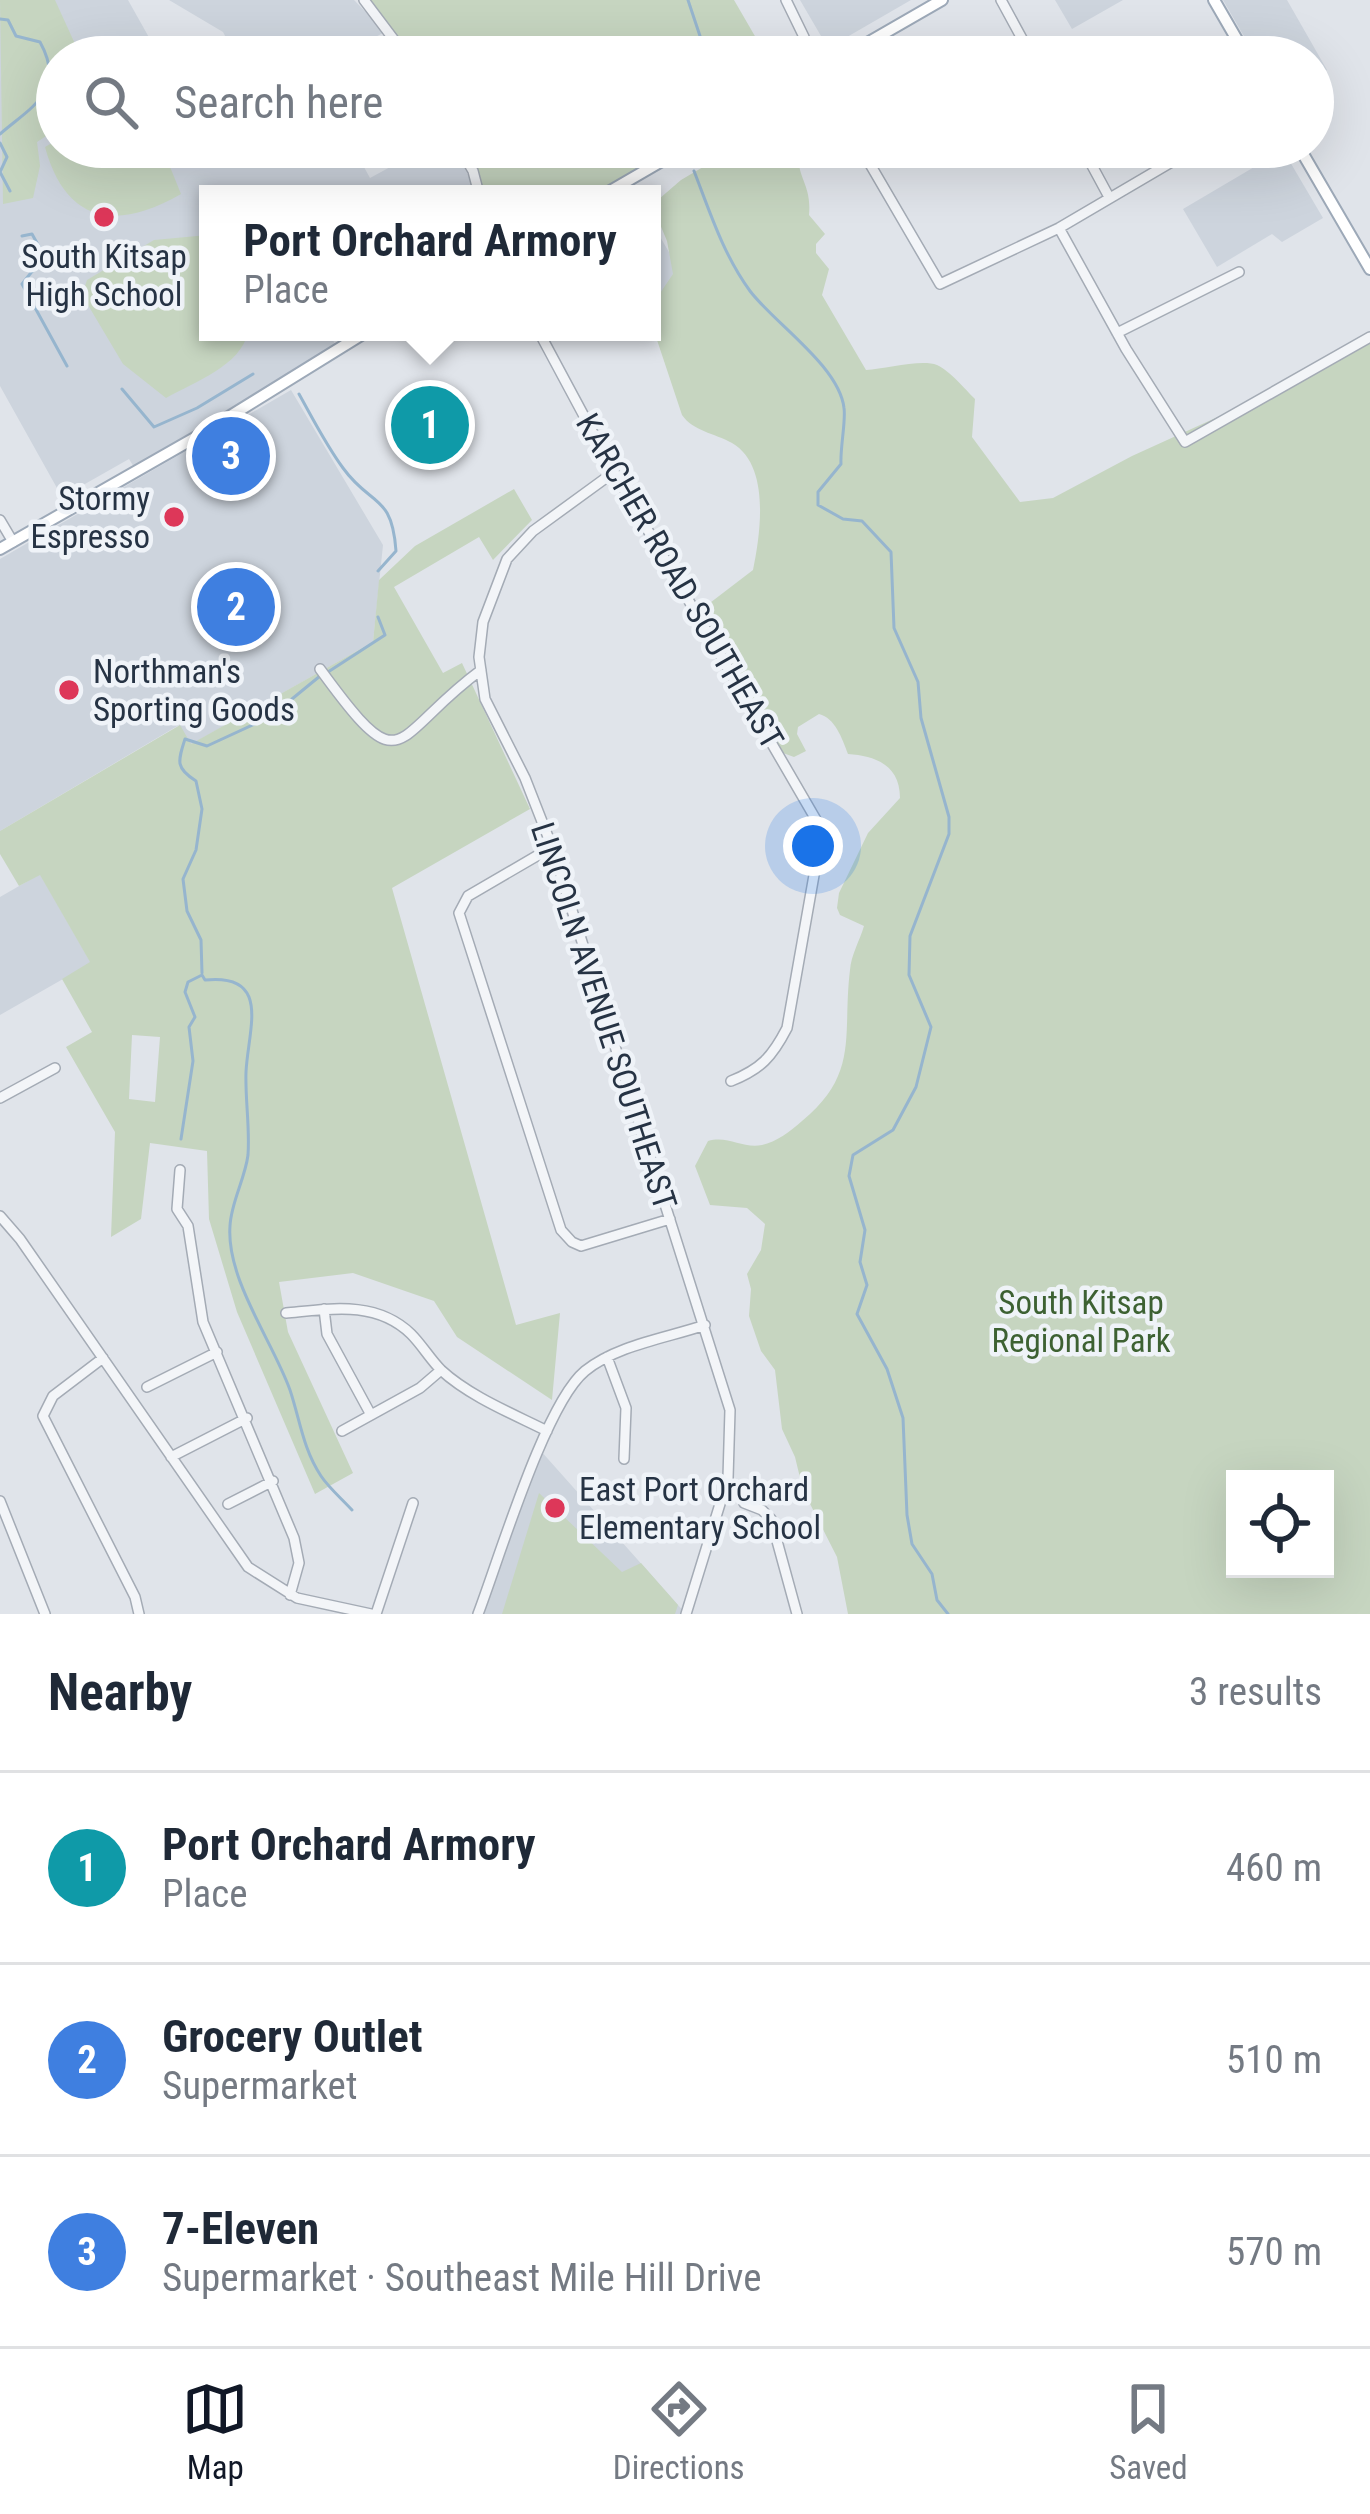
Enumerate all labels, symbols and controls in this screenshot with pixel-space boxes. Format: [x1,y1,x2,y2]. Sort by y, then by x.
search box [36,36,1334,168]
icon: search [78,69,144,135]
text: Search here [174,76,383,129]
popup [199,185,661,341]
marker: South Kitsap High School [91,204,117,230]
text: Port Orchard Armory [243,214,617,267]
place label: South Kitsap High School [21,237,187,314]
text: Place [243,267,329,313]
pin: 1 [391,380,469,470]
street label: KARCHER ROAD SOUTHEAST [568,406,792,756]
pin: 3 [192,411,270,501]
place label: Stormy Espresso [30,479,150,556]
marker: Stormy Espresso [161,504,187,530]
pin: 2 [197,562,275,652]
place label: Northman's Sporting Goods [93,652,295,729]
marker: Northman's Sporting Goods [56,677,82,703]
your location [783,816,843,876]
street label: LINCOLN AVENUE SOUTHEAST [523,817,685,1215]
park label: South Kitsap Regional Park [991,1283,1171,1360]
place label: East Port Orchard Elementary School [579,1470,821,1547]
map controls [1226,1470,1334,1578]
button: locate [1226,1470,1334,1578]
marker: East Port Orchard Elementary School [542,1495,568,1521]
text: Nearby [48,1663,192,1722]
text: 3 results [1189,1669,1322,1715]
text: Port Orchard Armory [162,1818,536,1871]
text: 1 [77,1845,97,1891]
text: 460 m [1226,1845,1322,1891]
text: Place [162,1871,248,1917]
text: Grocery Outlet [162,2010,423,2063]
text: 2 [77,2037,97,2083]
text: 510 m [1226,2037,1322,2083]
text: Supermarket [162,2063,357,2109]
text: 7-Eleven [162,2202,319,2255]
text: 3 [77,2229,97,2275]
text: 570 m [1226,2229,1322,2275]
text: Supermarket · Southeast Mile Hill Drive [162,2255,761,2301]
tab: Map [182,2376,248,2487]
tab: Directions [613,2376,745,2487]
tab: Saved [1109,2376,1188,2487]

